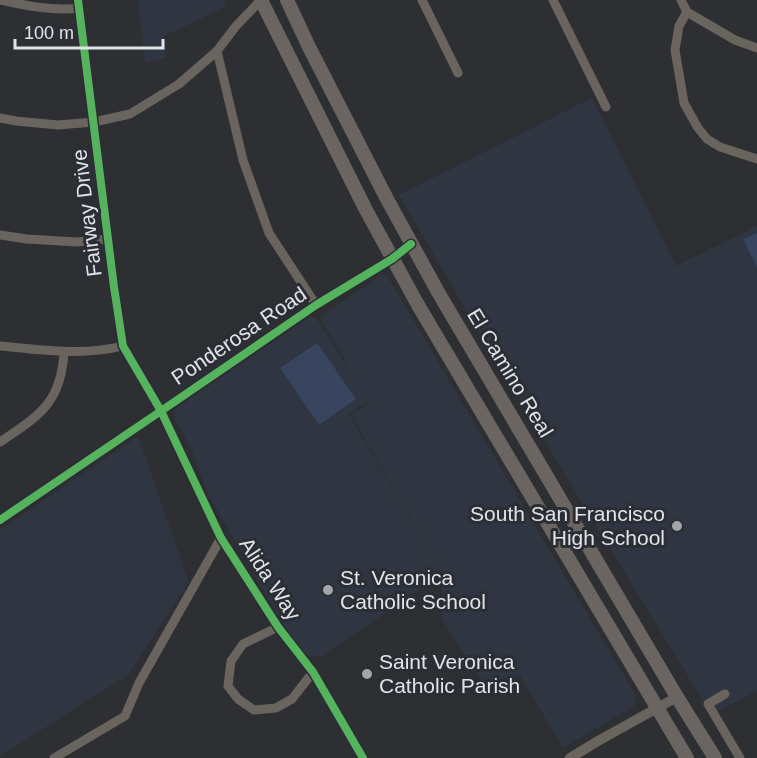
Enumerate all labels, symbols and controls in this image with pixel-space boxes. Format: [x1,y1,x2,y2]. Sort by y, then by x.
scale bar [15,12,164,50]
text: 100 m [24,23,74,43]
street label: Fairway Drive [67,148,106,278]
street label: Ponderosa Road [167,282,310,389]
street label: El Camino Real [463,304,558,441]
place label: South San Francisco High School [470,502,665,549]
marker: South San Francisco High School [670,519,684,533]
street label: Alida Way [235,533,306,625]
place label: St. Veronica Catholic School [340,566,486,613]
marker: St. Veronica Catholic School [321,583,335,597]
place label: Saint Veronica Catholic Parish [379,650,520,697]
marker: Saint Veronica Catholic Parish [360,667,374,681]

